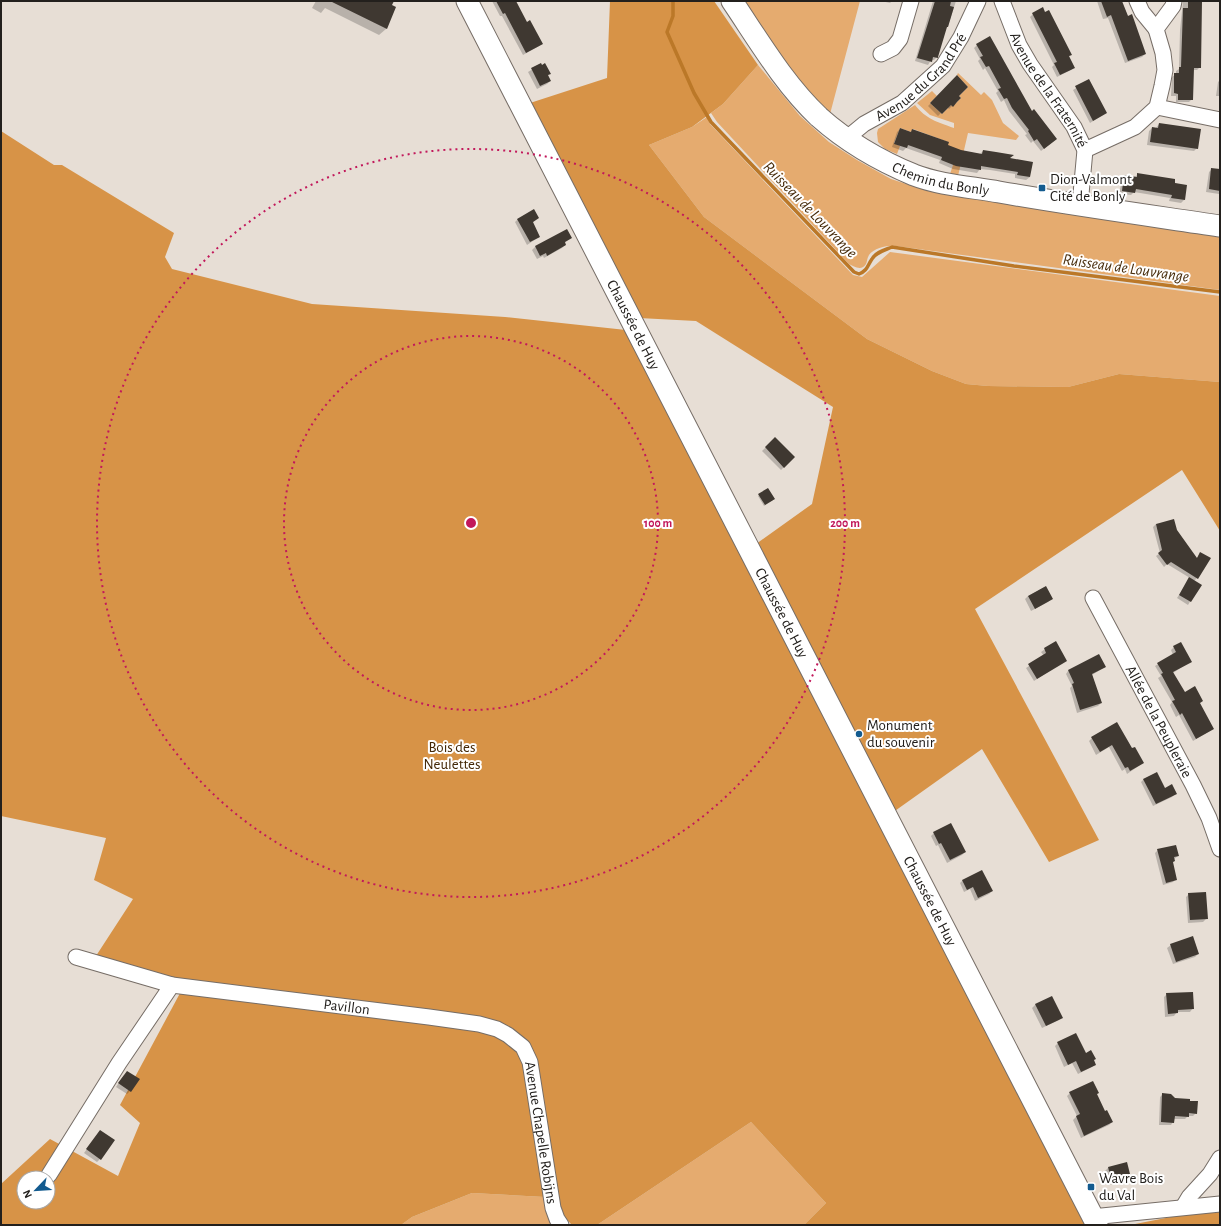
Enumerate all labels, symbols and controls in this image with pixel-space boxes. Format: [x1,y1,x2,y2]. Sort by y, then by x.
street label: Avenue de la Fraternité [1007,30,1090,150]
street label: Avenue du Grand Pré [873,31,969,124]
water label: Ruisseau de Louvrange [760,158,860,261]
street label: Chemin du Bonly [890,159,991,198]
place label: Dion-Valmont Cité de Bonly [1050,172,1132,204]
marker: Dion-Valmont Cité de Bonly [1037,183,1047,193]
water label: Ruisseau de Louvrange [1062,251,1190,285]
street label: Chaussée de Huy [604,277,663,373]
centre of rings [464,516,478,530]
text: 100 m [644,517,672,529]
text: 200 m [830,517,860,529]
street label: Chaussée de Huy [752,566,811,661]
street label: Allée de la Peupleraie [1122,663,1195,780]
place label: Monument du souvenir [867,718,935,750]
marker: Monument du souvenir [854,729,864,739]
park label: Bois des Neulettes [424,740,480,772]
street label: Chaussée de Huy [900,854,959,949]
street label: Pavillon [323,997,371,1018]
street label: Avenue Chapelle Robijns [522,1060,559,1205]
north arrow [16,1170,56,1210]
place label: Wavre Bois du Val [1099,1171,1163,1203]
marker: Wavre Bois du Val [1086,1182,1096,1192]
text: N [21,1188,34,1200]

